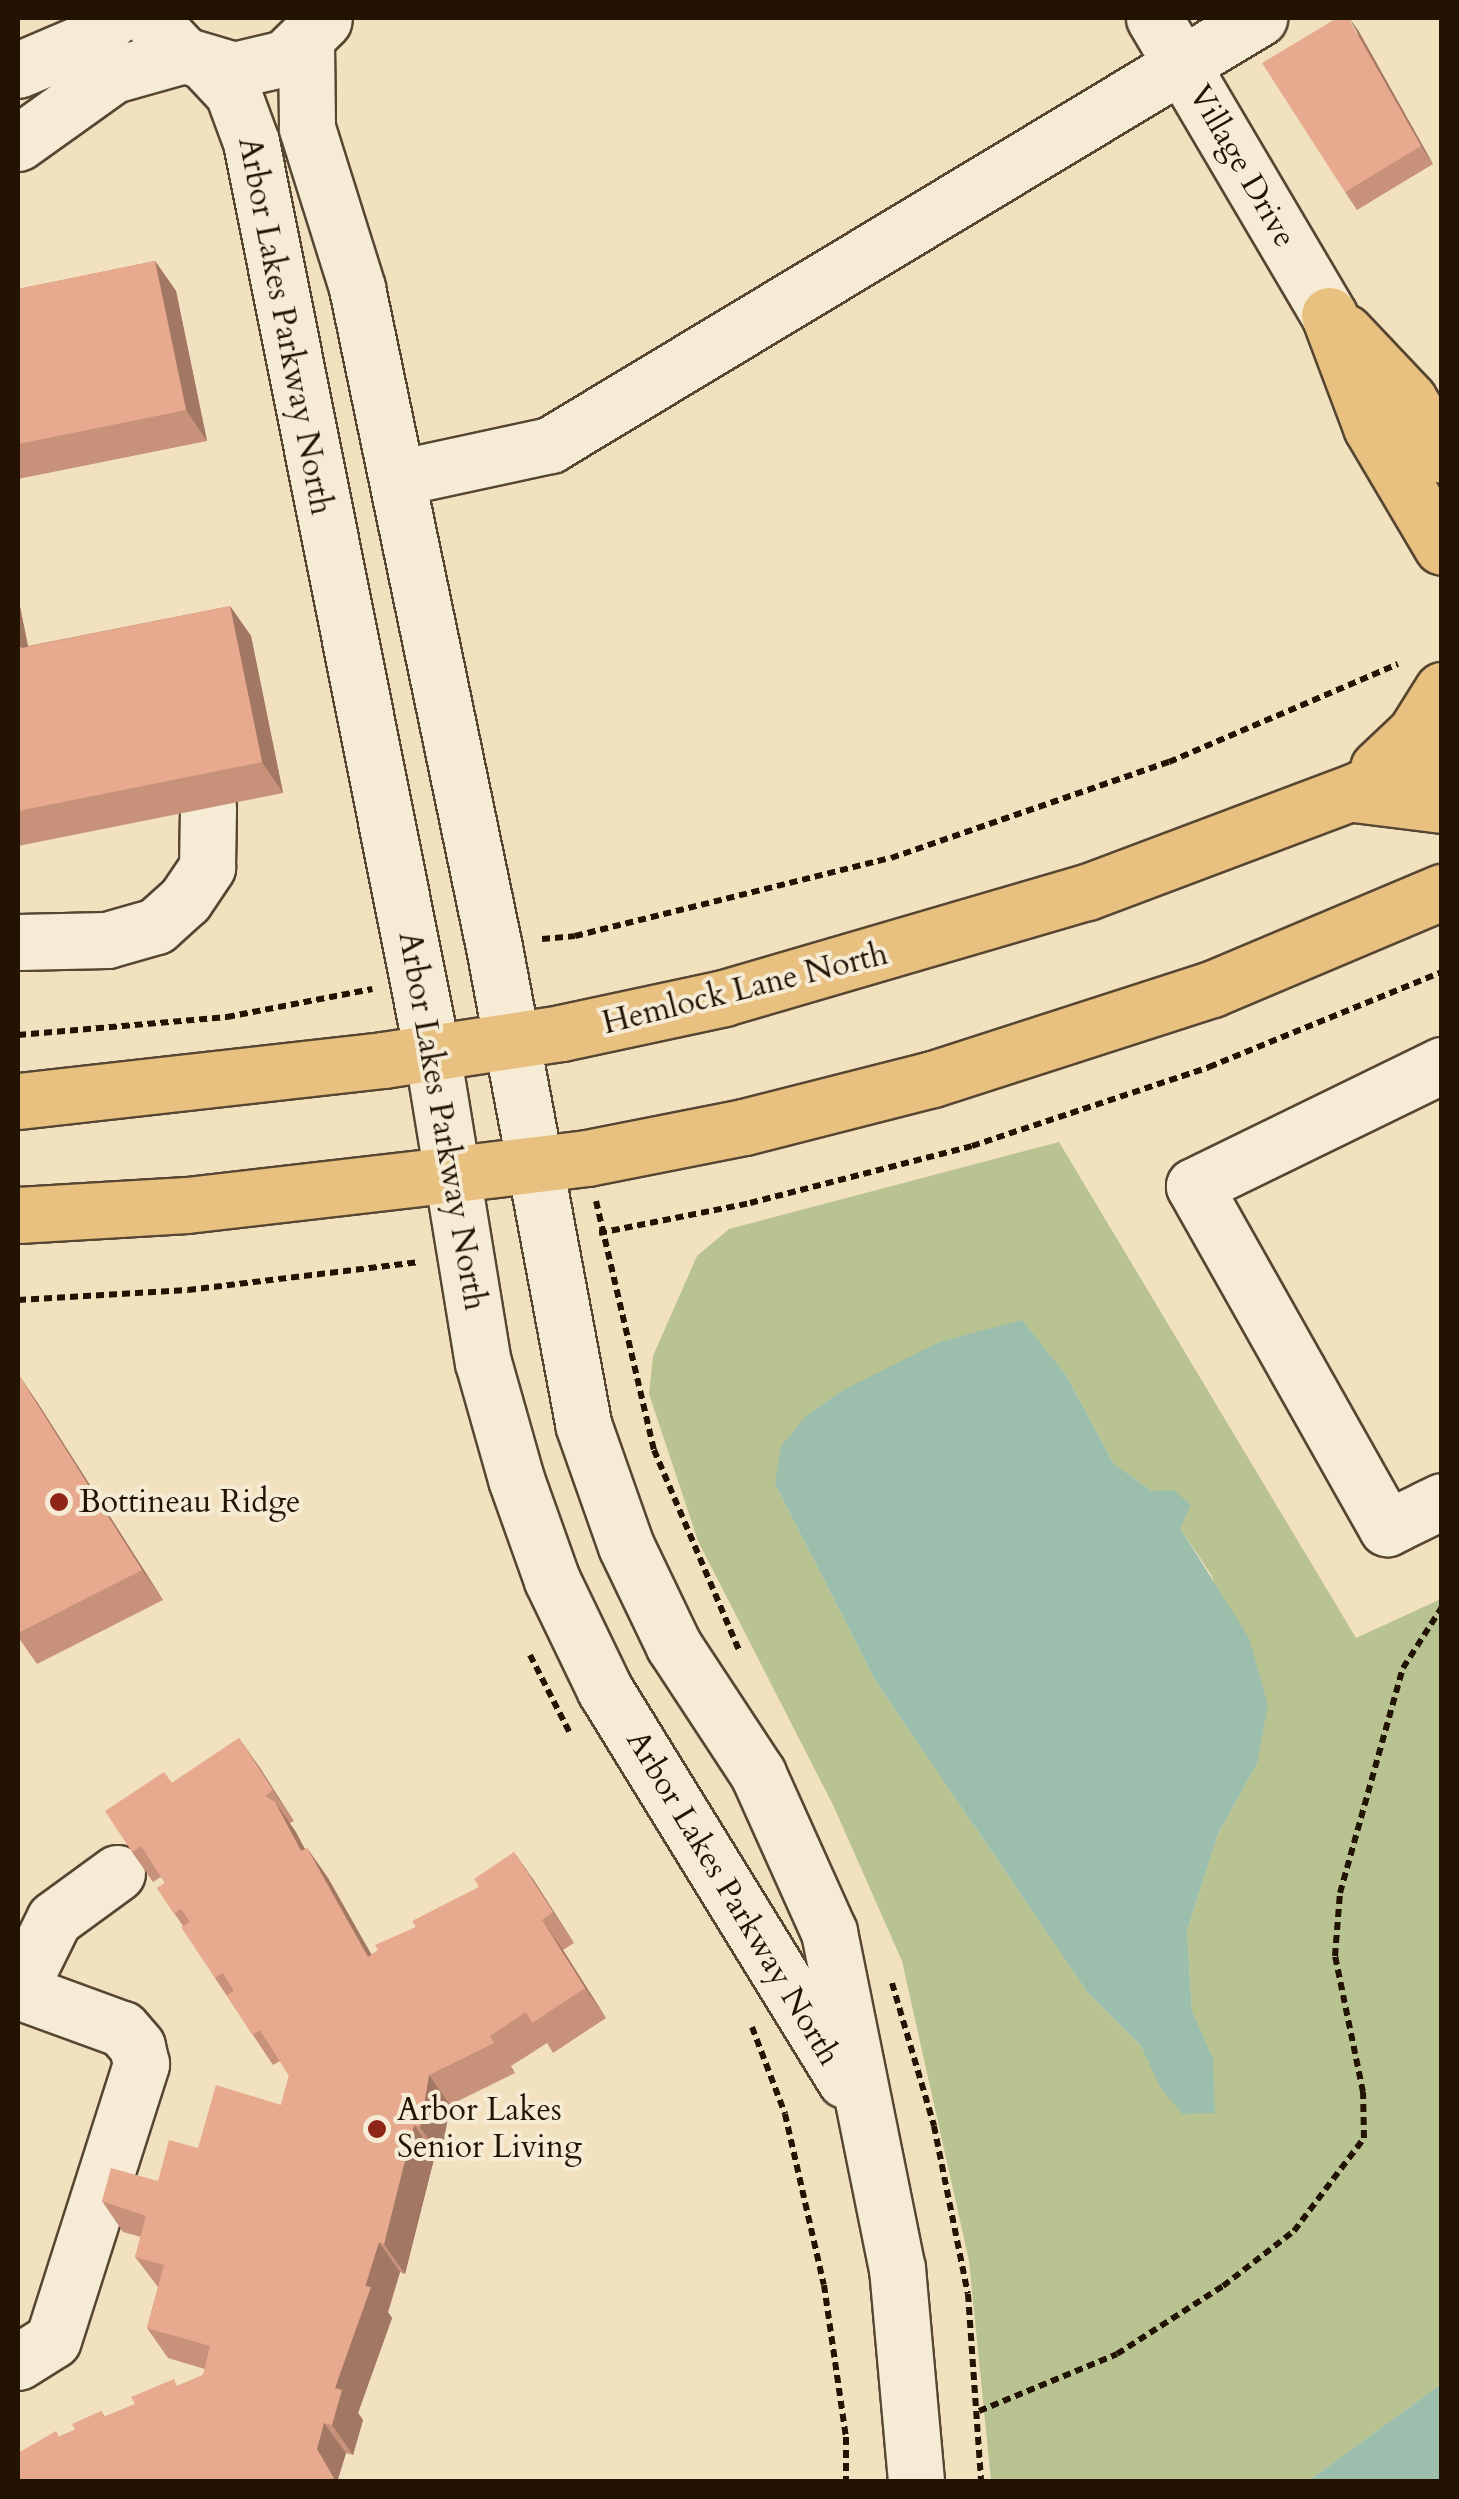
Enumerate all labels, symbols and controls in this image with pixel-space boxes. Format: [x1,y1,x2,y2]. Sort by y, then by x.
street label: Village Drive [1180,78,1304,254]
street label: Arbor Lakes Parkway North [230,134,340,518]
street label: Arbor Lakes Parkway North [390,929,494,1313]
street label: Hemlock Lane North [598,935,892,1043]
place label: Bottineau Ridge [79,1483,301,1521]
marker: Bottineau Ridge [48,1491,70,1513]
street label: Arbor Lakes Parkway North [618,1724,848,2072]
place label: Arbor Lakes Senior Living [397,2092,582,2167]
marker: Arbor Lakes Senior Living [366,2118,388,2140]

